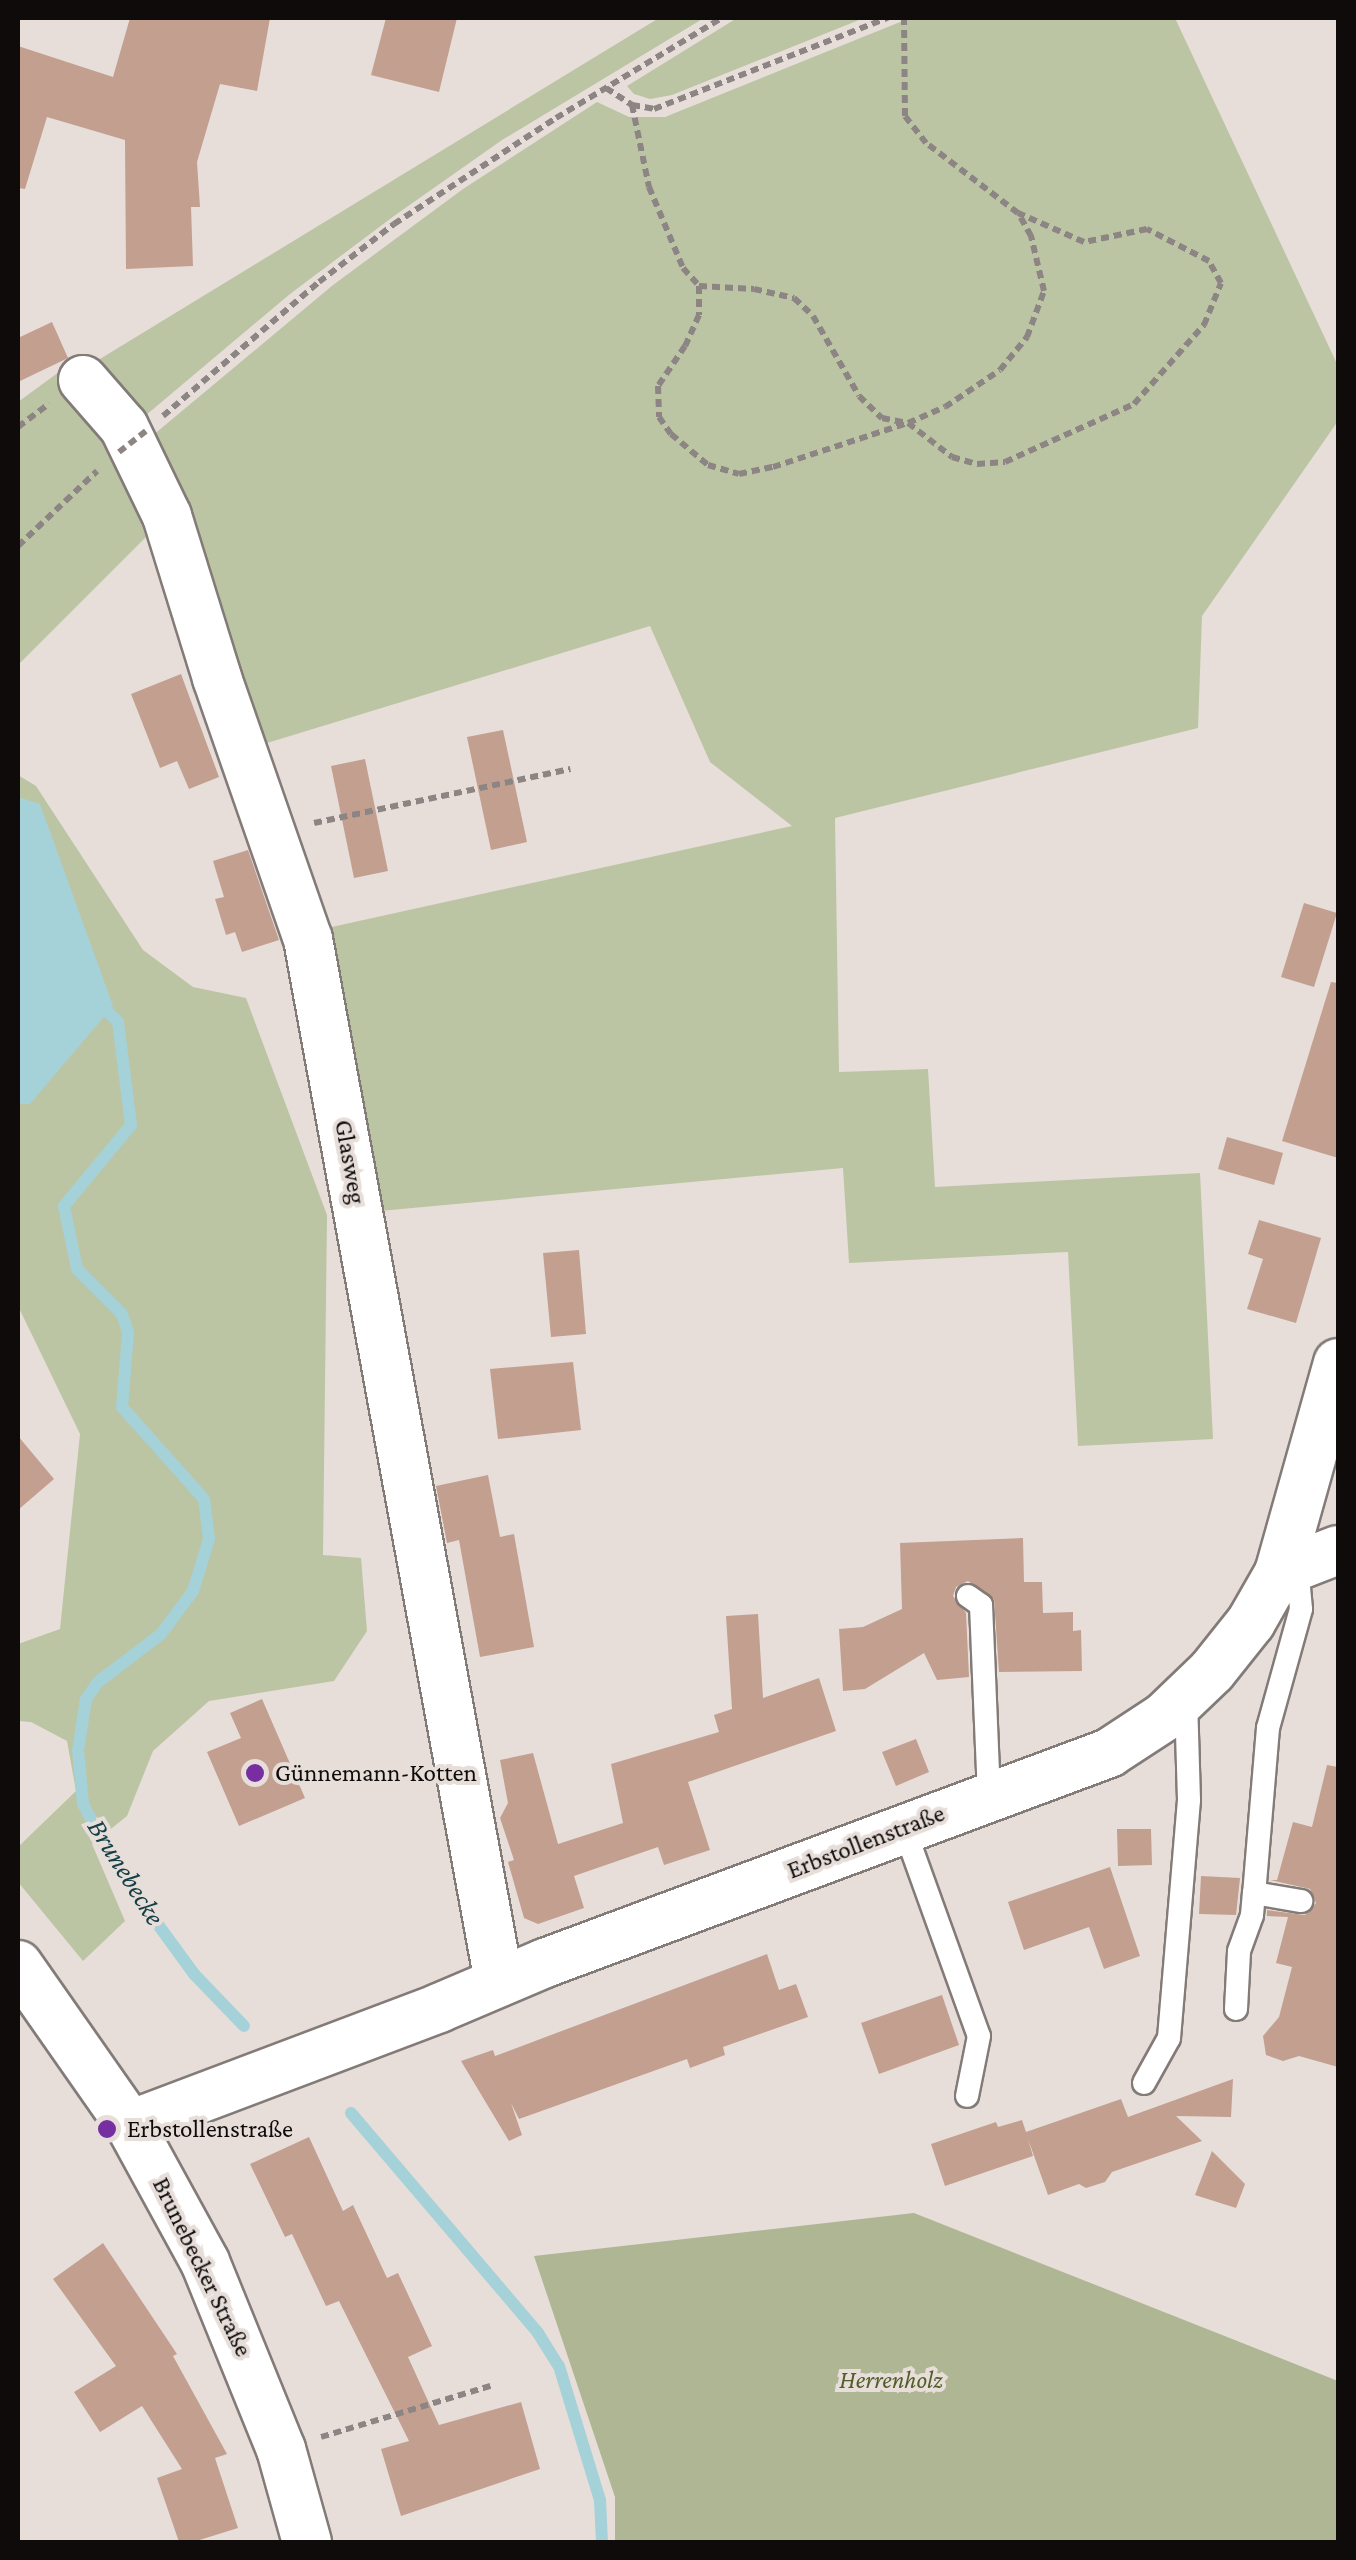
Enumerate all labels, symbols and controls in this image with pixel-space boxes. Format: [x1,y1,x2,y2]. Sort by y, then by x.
street label: Glasweg [328,1118,372,1206]
place label: Günnemann-Kotten [275,1758,477,1788]
marker: Günnemann-Kotten [244,1762,266,1784]
street label: Erbstollenstraße [783,1798,949,1886]
water label: Brunebecke [80,1813,172,1931]
place label: Erbstollenstraße [127,2114,293,2144]
marker: Erbstollenstraße [96,2118,118,2140]
street label: Brunebecker Straße [146,2173,258,2361]
park label: Herrenholz [839,2365,943,2395]

